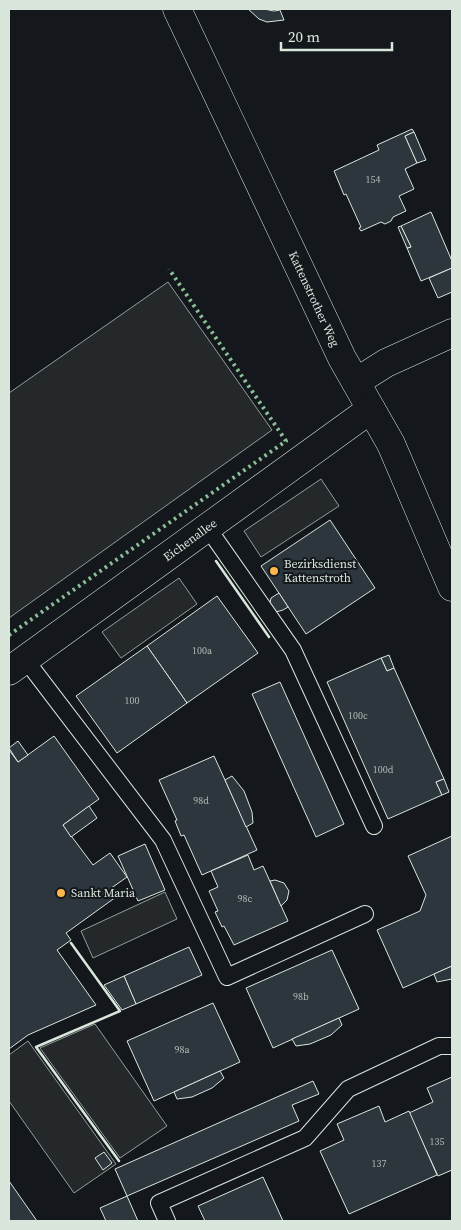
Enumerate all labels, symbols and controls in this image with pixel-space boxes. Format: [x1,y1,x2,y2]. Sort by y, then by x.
scale bar [281,20,392,52]
text: 20 m [288,26,320,47]
house number: 154 [366,173,381,186]
street label: Kattenstrother Weg [285,249,343,349]
street label: Eichenallee [160,515,220,565]
place label: Bezirksdienst Kattenstroth [284,556,356,586]
marker: Bezirksdienst Kattenstroth [268,565,280,577]
house number: 100a [192,644,213,657]
house number: 100 [125,694,140,707]
house number: 100c [348,709,368,722]
house number: 100d [373,763,394,776]
house number: 98d [193,794,209,807]
place label: Sankt Maria [71,885,136,901]
marker: Sankt Maria [55,887,67,899]
house number: 98c [238,892,253,905]
house number: 98b [293,990,309,1003]
house number: 98a [174,1043,190,1056]
house number: 135 [430,1135,445,1148]
house number: 137 [372,1157,387,1170]

